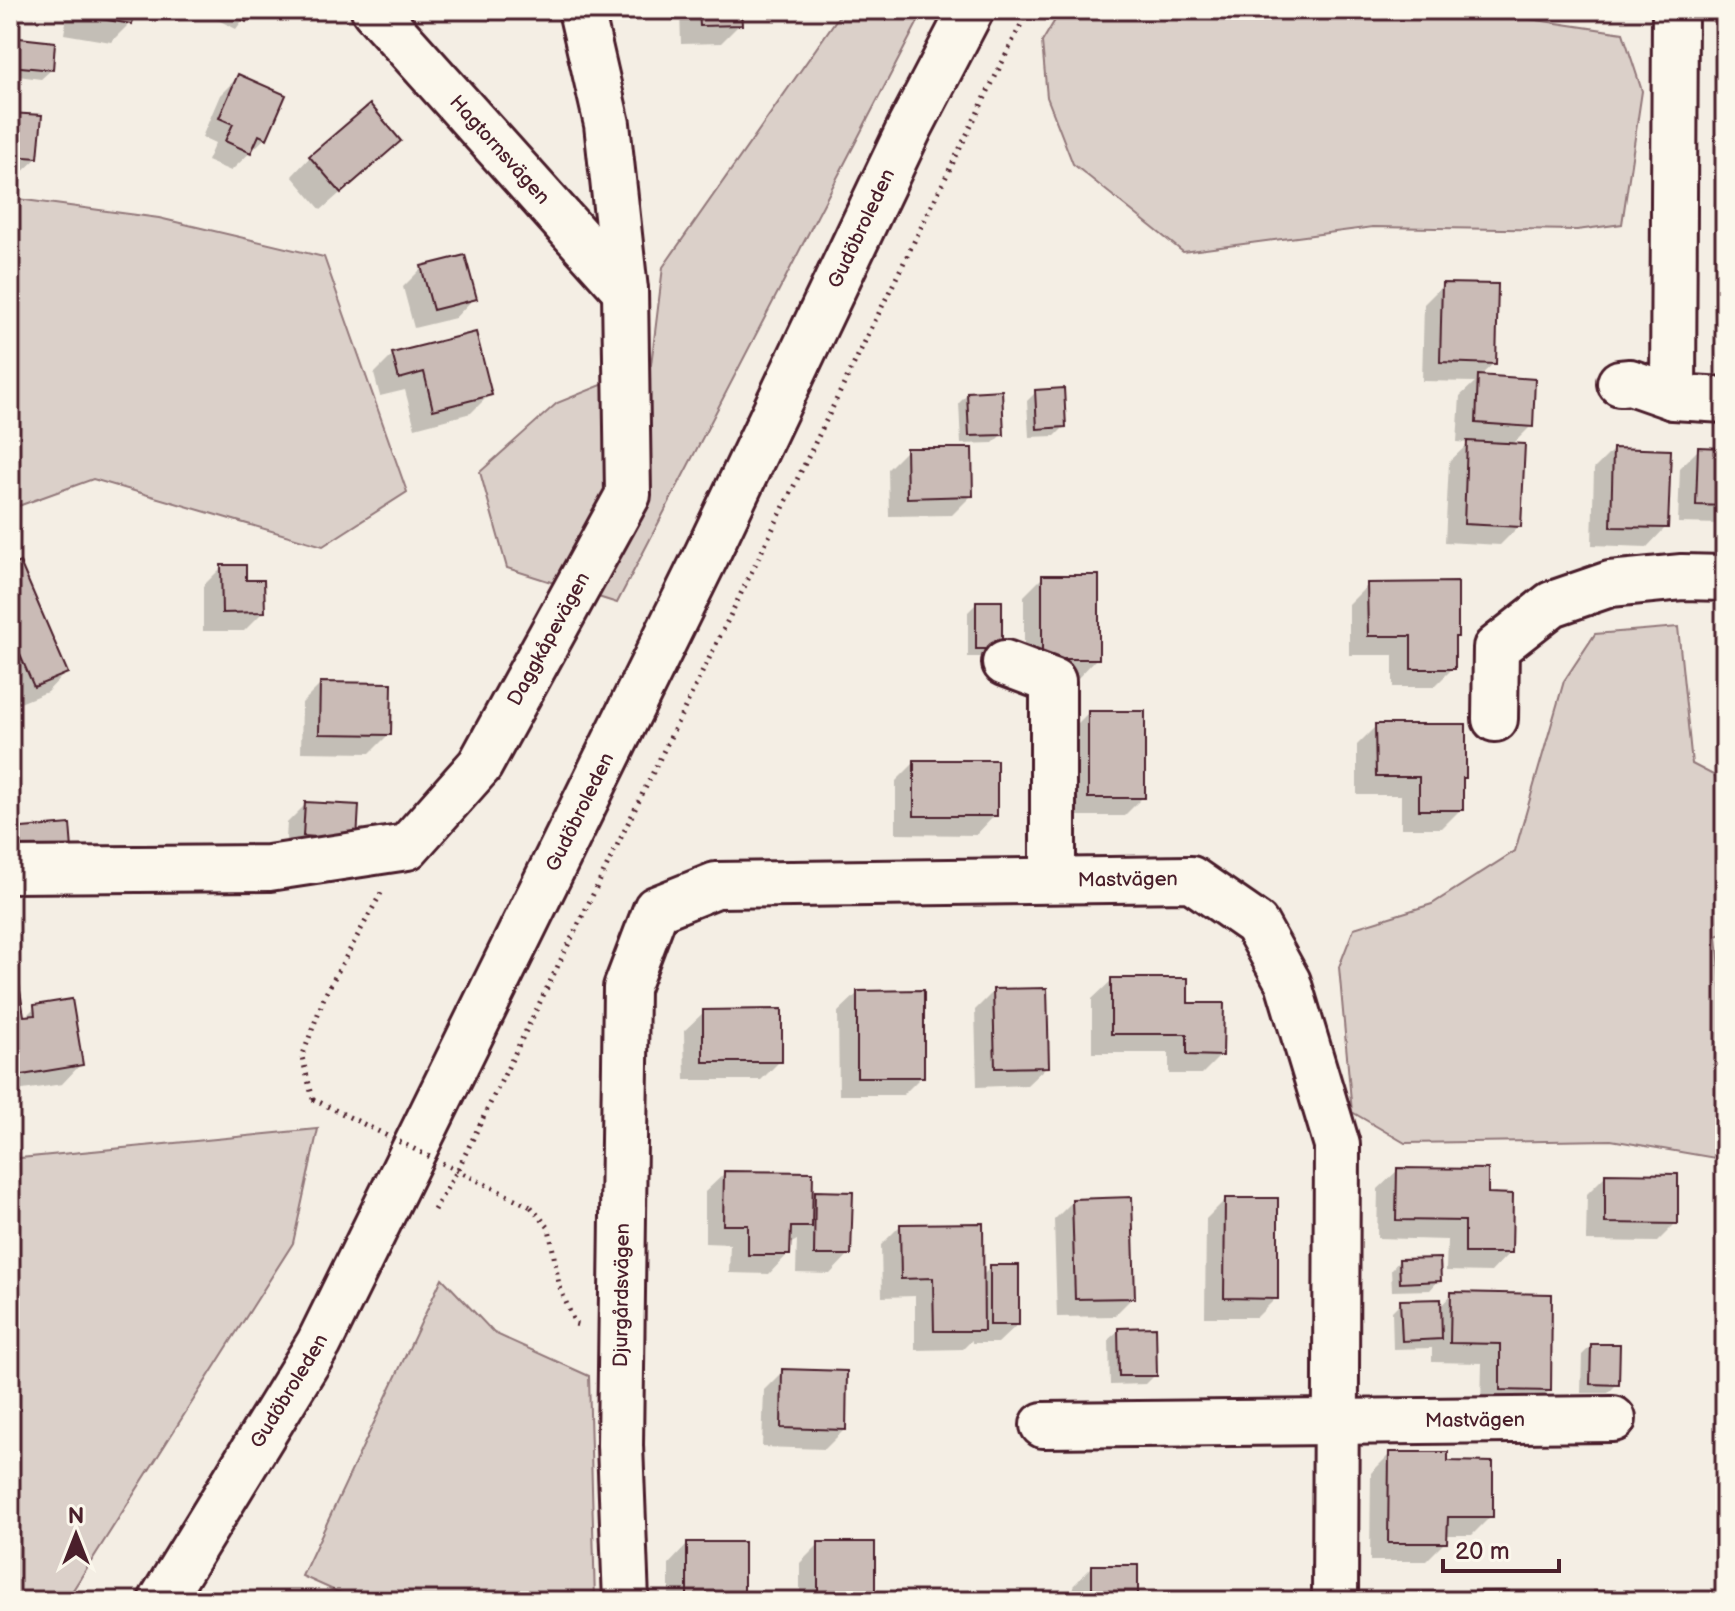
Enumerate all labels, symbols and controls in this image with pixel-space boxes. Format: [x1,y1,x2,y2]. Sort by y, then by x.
street label: Hagtornsvägen [444,90,555,209]
street label: Gudöbroleden [823,165,900,292]
street label: Daggkåpevägen [503,568,595,710]
street label: Gudöbroleden [541,749,619,875]
street label: Mastvägen [1077,867,1178,892]
street label: Djurgårdsvägen [609,1223,635,1367]
street label: Gudöbroleden [246,1330,333,1453]
street label: Mastvägen [1425,1408,1525,1433]
north arrow [36,1495,116,1575]
text: N [68,1503,84,1530]
scale bar [1443,1523,1559,1573]
text: 20 m [1455,1537,1510,1566]

